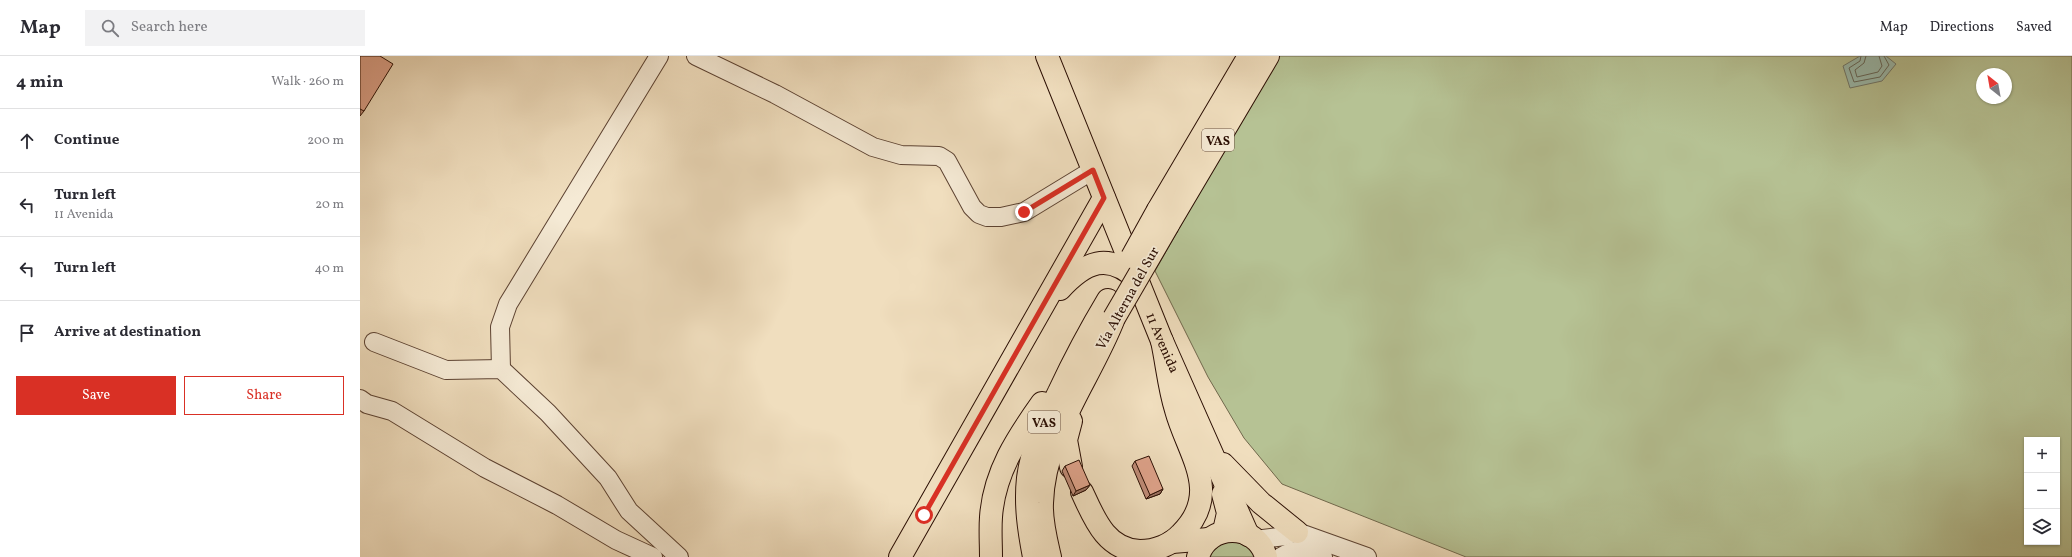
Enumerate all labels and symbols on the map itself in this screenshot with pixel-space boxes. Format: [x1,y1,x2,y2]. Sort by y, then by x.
north arrow [1976,68,2012,104]
road number: VAS [1202,129,1234,151]
route end [1015,203,1033,221]
street label: Vía Alterna del Sur [1092,244,1165,354]
street label: 11 Avenida [1140,310,1183,376]
road number: VAS [1028,411,1060,433]
route start [915,506,933,524]

